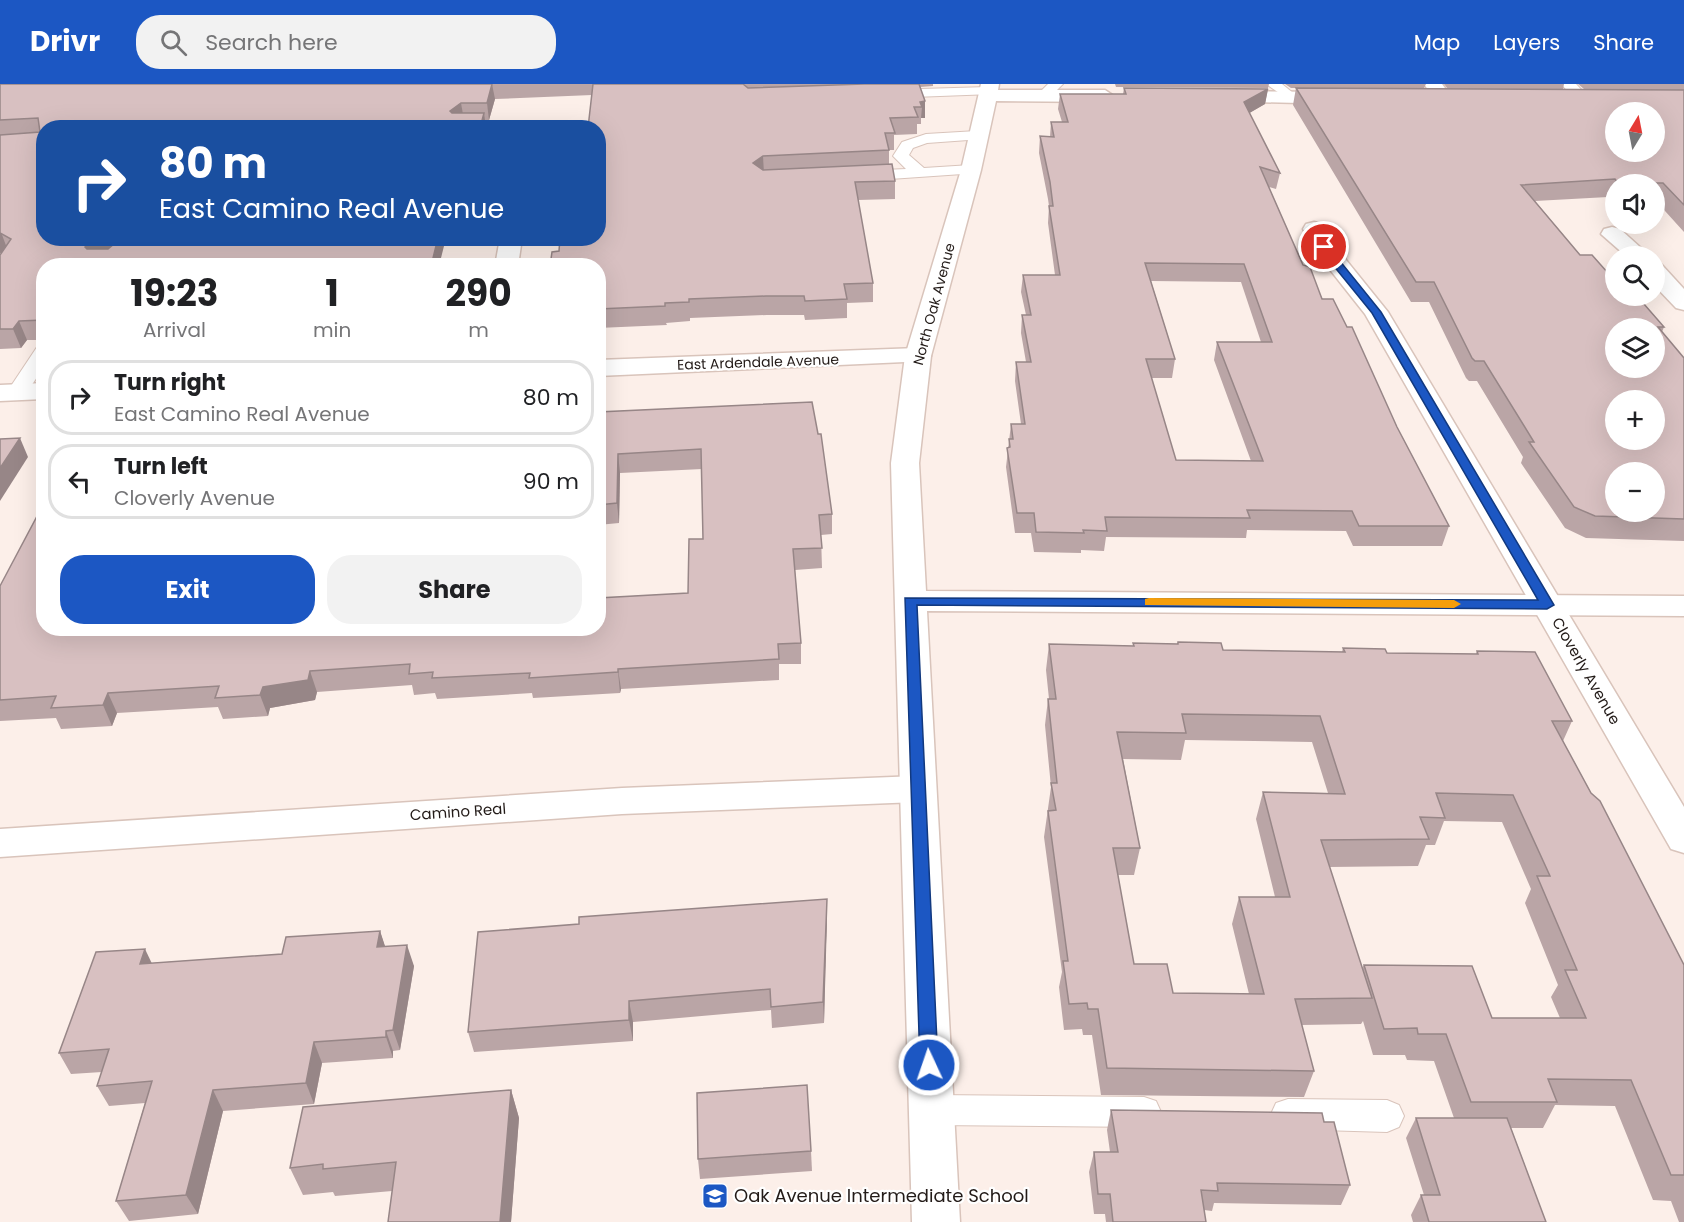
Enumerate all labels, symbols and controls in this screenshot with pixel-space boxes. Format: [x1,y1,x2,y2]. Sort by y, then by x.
search box [136,15,556,69]
text: Drivr [30,22,100,61]
icon: search [157,26,190,59]
text: Search here [205,27,338,58]
text: Map [1414,28,1460,57]
text: Layers [1493,28,1560,57]
text: Share [1593,28,1654,57]
north arrow [1605,102,1665,162]
map controls [1605,102,1665,522]
text: 80 m [159,134,267,193]
icon: right [60,144,138,222]
button: sound [1605,174,1665,234]
text: East Camino Real Avenue [159,190,504,227]
pin [1298,221,1349,272]
icon: arrive [1307,230,1340,263]
street label: North Oak Avenue [908,240,960,367]
button: search [1605,246,1665,306]
text: 19:23 [130,268,219,319]
text: 1 [325,268,339,319]
text: 290 [446,268,512,319]
text: Arrival [143,316,206,344]
text: min [313,316,351,344]
text: m [468,316,489,344]
button: layers [1605,318,1665,378]
street label: East Ardendale Avenue [677,349,840,375]
text: Turn right [114,367,225,398]
icon: right [63,381,96,414]
text: 80 m [523,382,579,413]
button: + [1605,390,1665,450]
text: East Camino Real Avenue [114,400,370,428]
text: Turn left [114,451,208,482]
button: − [1605,462,1665,522]
icon: left [63,465,96,498]
text: 90 m [523,466,579,497]
text: Cloverly Avenue [114,484,275,512]
button: Exit [60,555,315,624]
button: Share [327,555,582,624]
street label: Cloverly Avenue [1547,613,1626,728]
street label: Camino Real [409,798,507,825]
position arrow [897,1033,961,1097]
school or university icon: Oak Avenue Intermediate School [700,1181,730,1211]
place label: Oak Avenue Intermediate School [734,1183,1029,1208]

